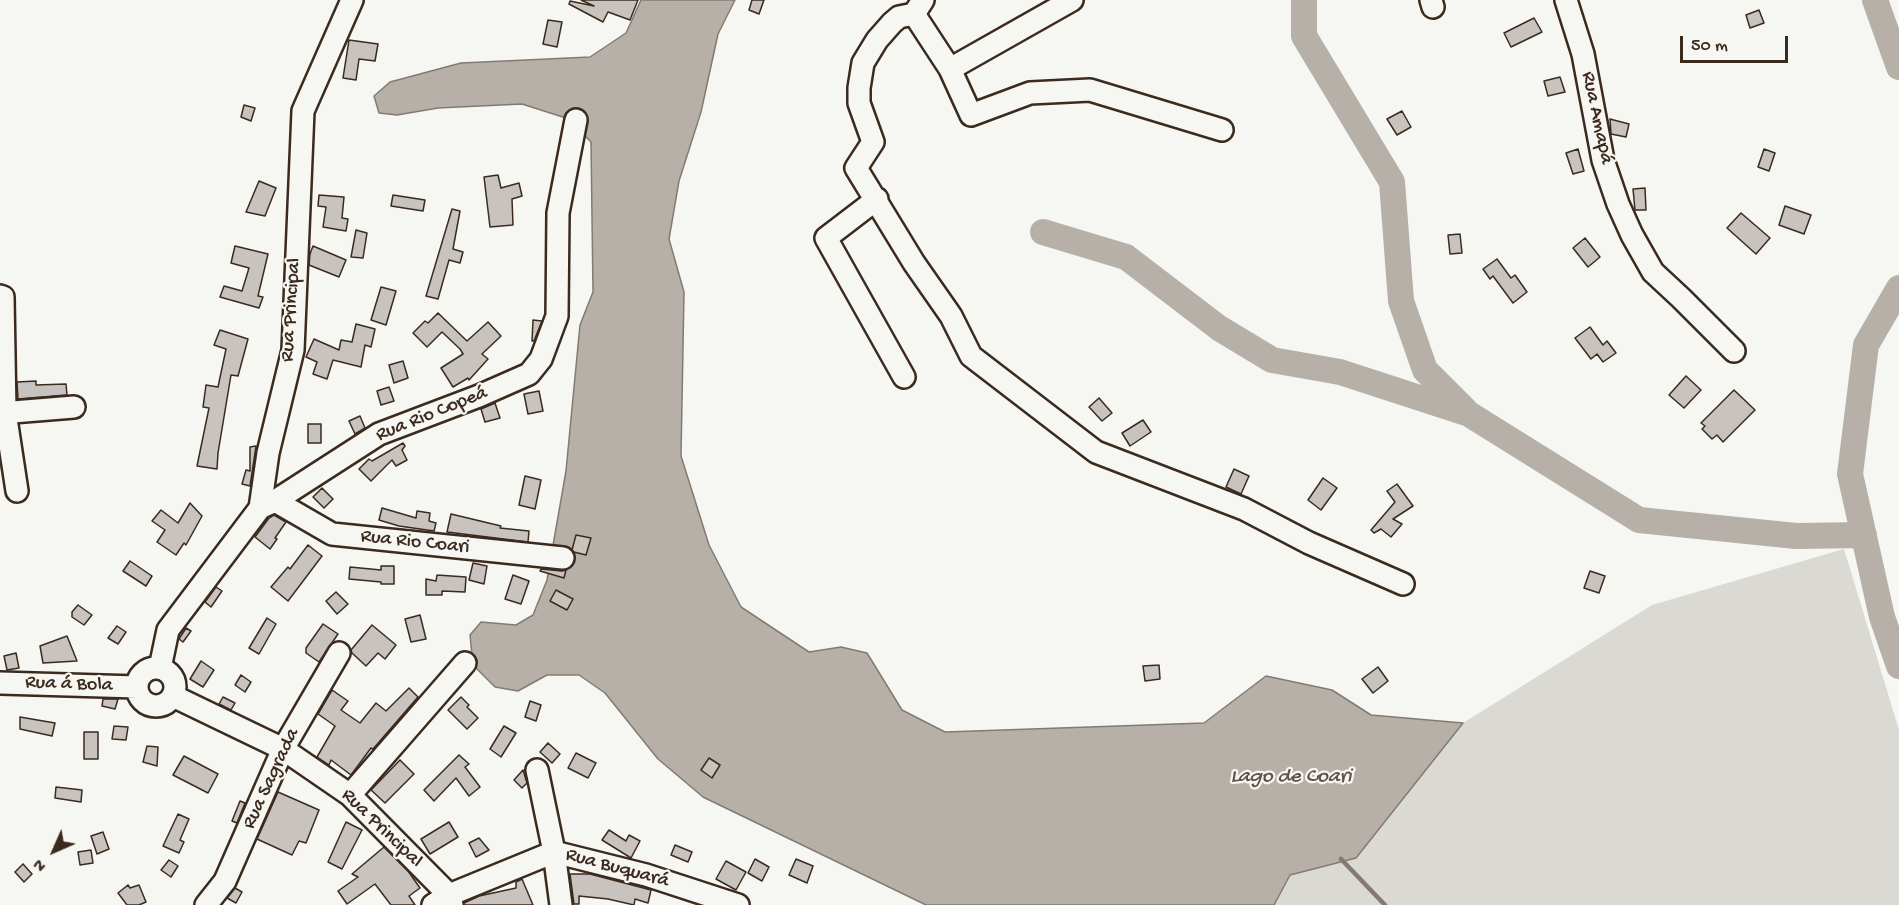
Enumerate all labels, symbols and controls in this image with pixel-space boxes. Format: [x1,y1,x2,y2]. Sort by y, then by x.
scale bar [1683,24,1791,62]
text: 50 m [1691,36,1728,57]
street label: Rua Amapá [1575,70,1617,166]
street label: Rua Principal [276,257,308,363]
street label: Rua Rio Copeá [373,382,491,448]
street label: Rua Rio Coari [359,525,471,561]
street label: Rua á Bola [25,671,113,699]
street label: Rua Sagrada [238,725,306,833]
water label: Lago de Coari [1230,765,1352,791]
street label: Rua Principal [335,784,427,874]
north arrow [24,821,84,881]
street label: Rua Buquará [563,844,671,894]
text: N [31,854,51,875]

